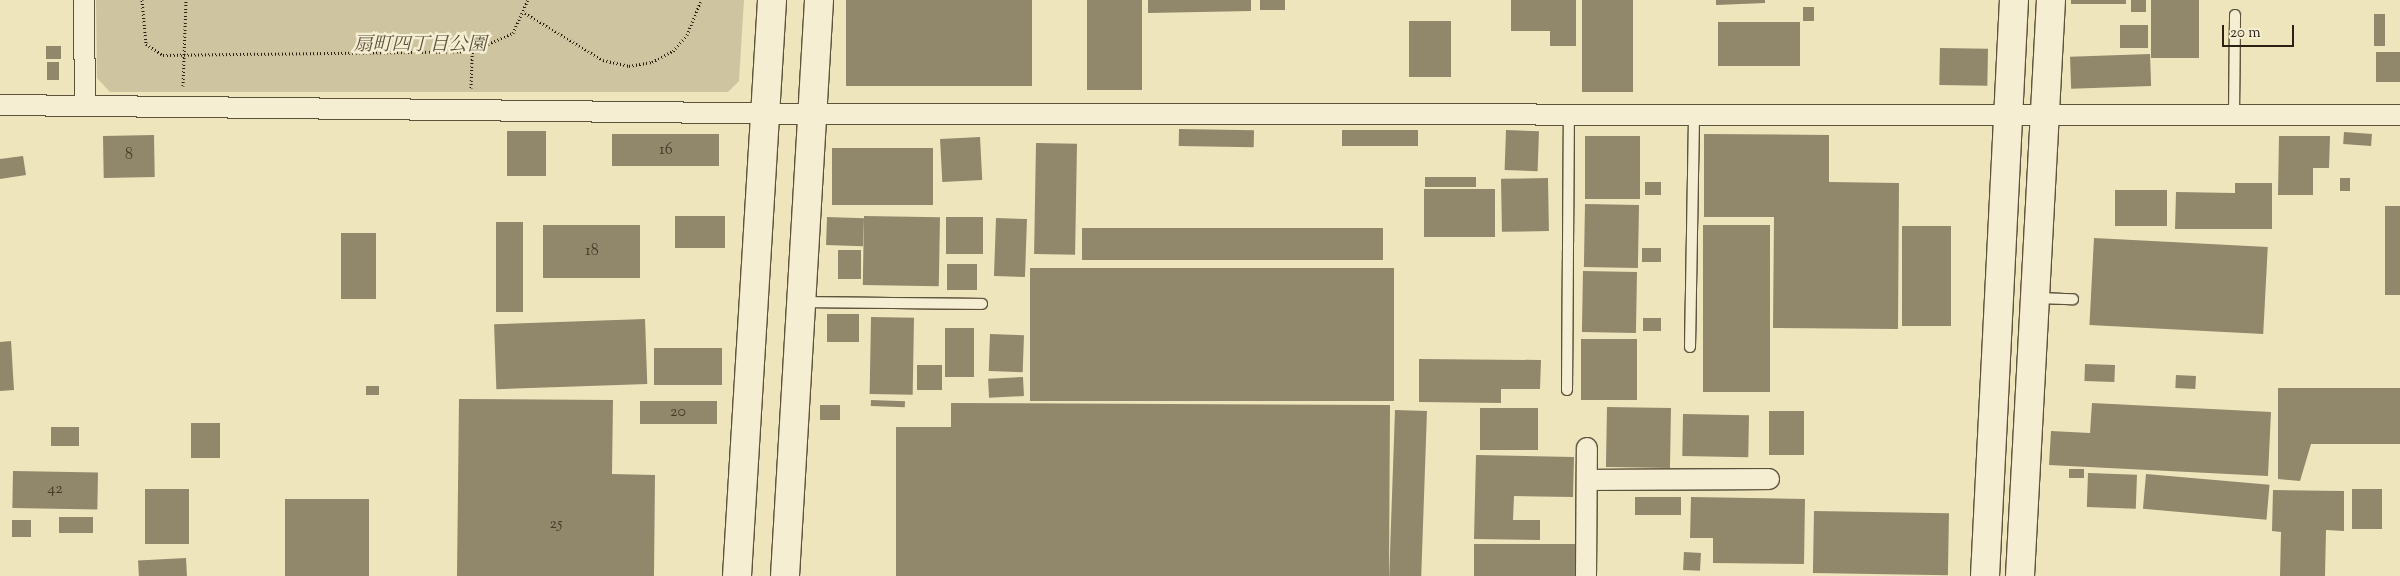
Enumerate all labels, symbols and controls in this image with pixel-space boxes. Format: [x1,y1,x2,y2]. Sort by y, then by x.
scale bar [2225,15,2298,47]
text: 20 m [2230,23,2261,44]
park label: 扇町四丁目公園 [354,35,486,57]
house number: 16 [659,141,673,161]
house number: 8 [125,146,133,166]
house number: 18 [585,242,599,262]
house number: 20 [670,403,686,423]
house number: 42 [47,480,63,500]
house number: 25 [550,515,562,535]

